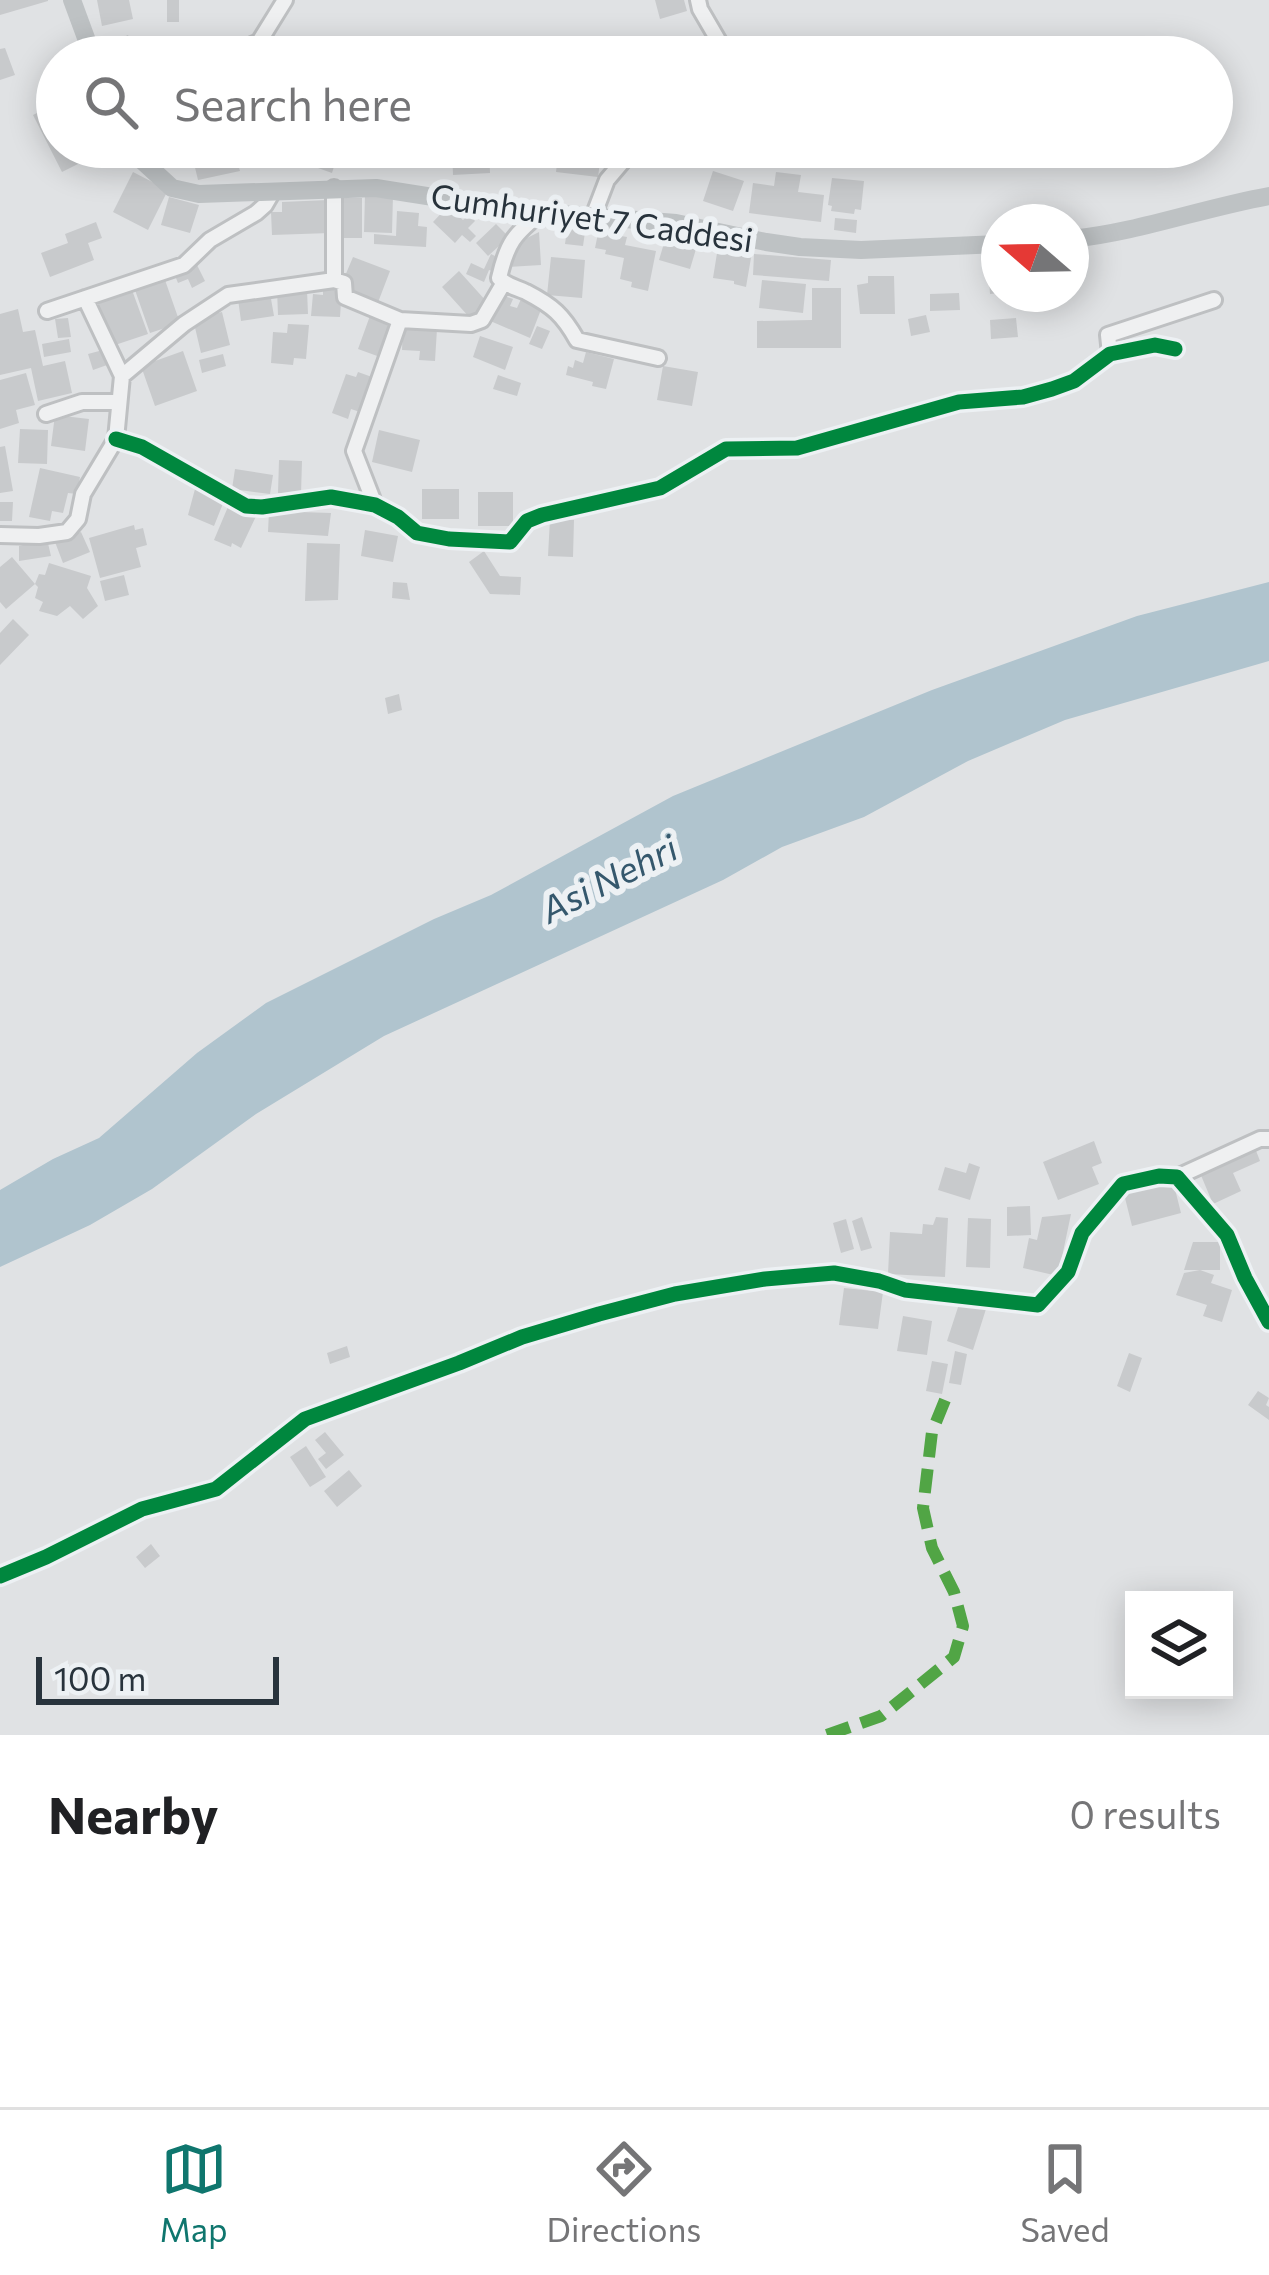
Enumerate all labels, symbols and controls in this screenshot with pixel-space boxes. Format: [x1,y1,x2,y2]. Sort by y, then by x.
search box [36,36,1233,168]
icon: search [78,69,144,135]
text: Search here [174,75,412,130]
street label: Cumhuriyet 7 Caddesi [428,174,756,259]
north arrow [981,204,1089,312]
water label: Asi Nehri [531,823,685,931]
map controls [1125,1591,1233,1699]
button: layers [1125,1591,1233,1699]
scale bar [36,1651,279,1704]
text: 100 m [54,1657,146,1698]
text: Nearby [48,1782,218,1845]
text: 0 results [1069,1789,1221,1837]
tab: Map [160,2136,228,2249]
tab: Directions [547,2136,701,2249]
tab: Saved [1020,2136,1109,2249]

